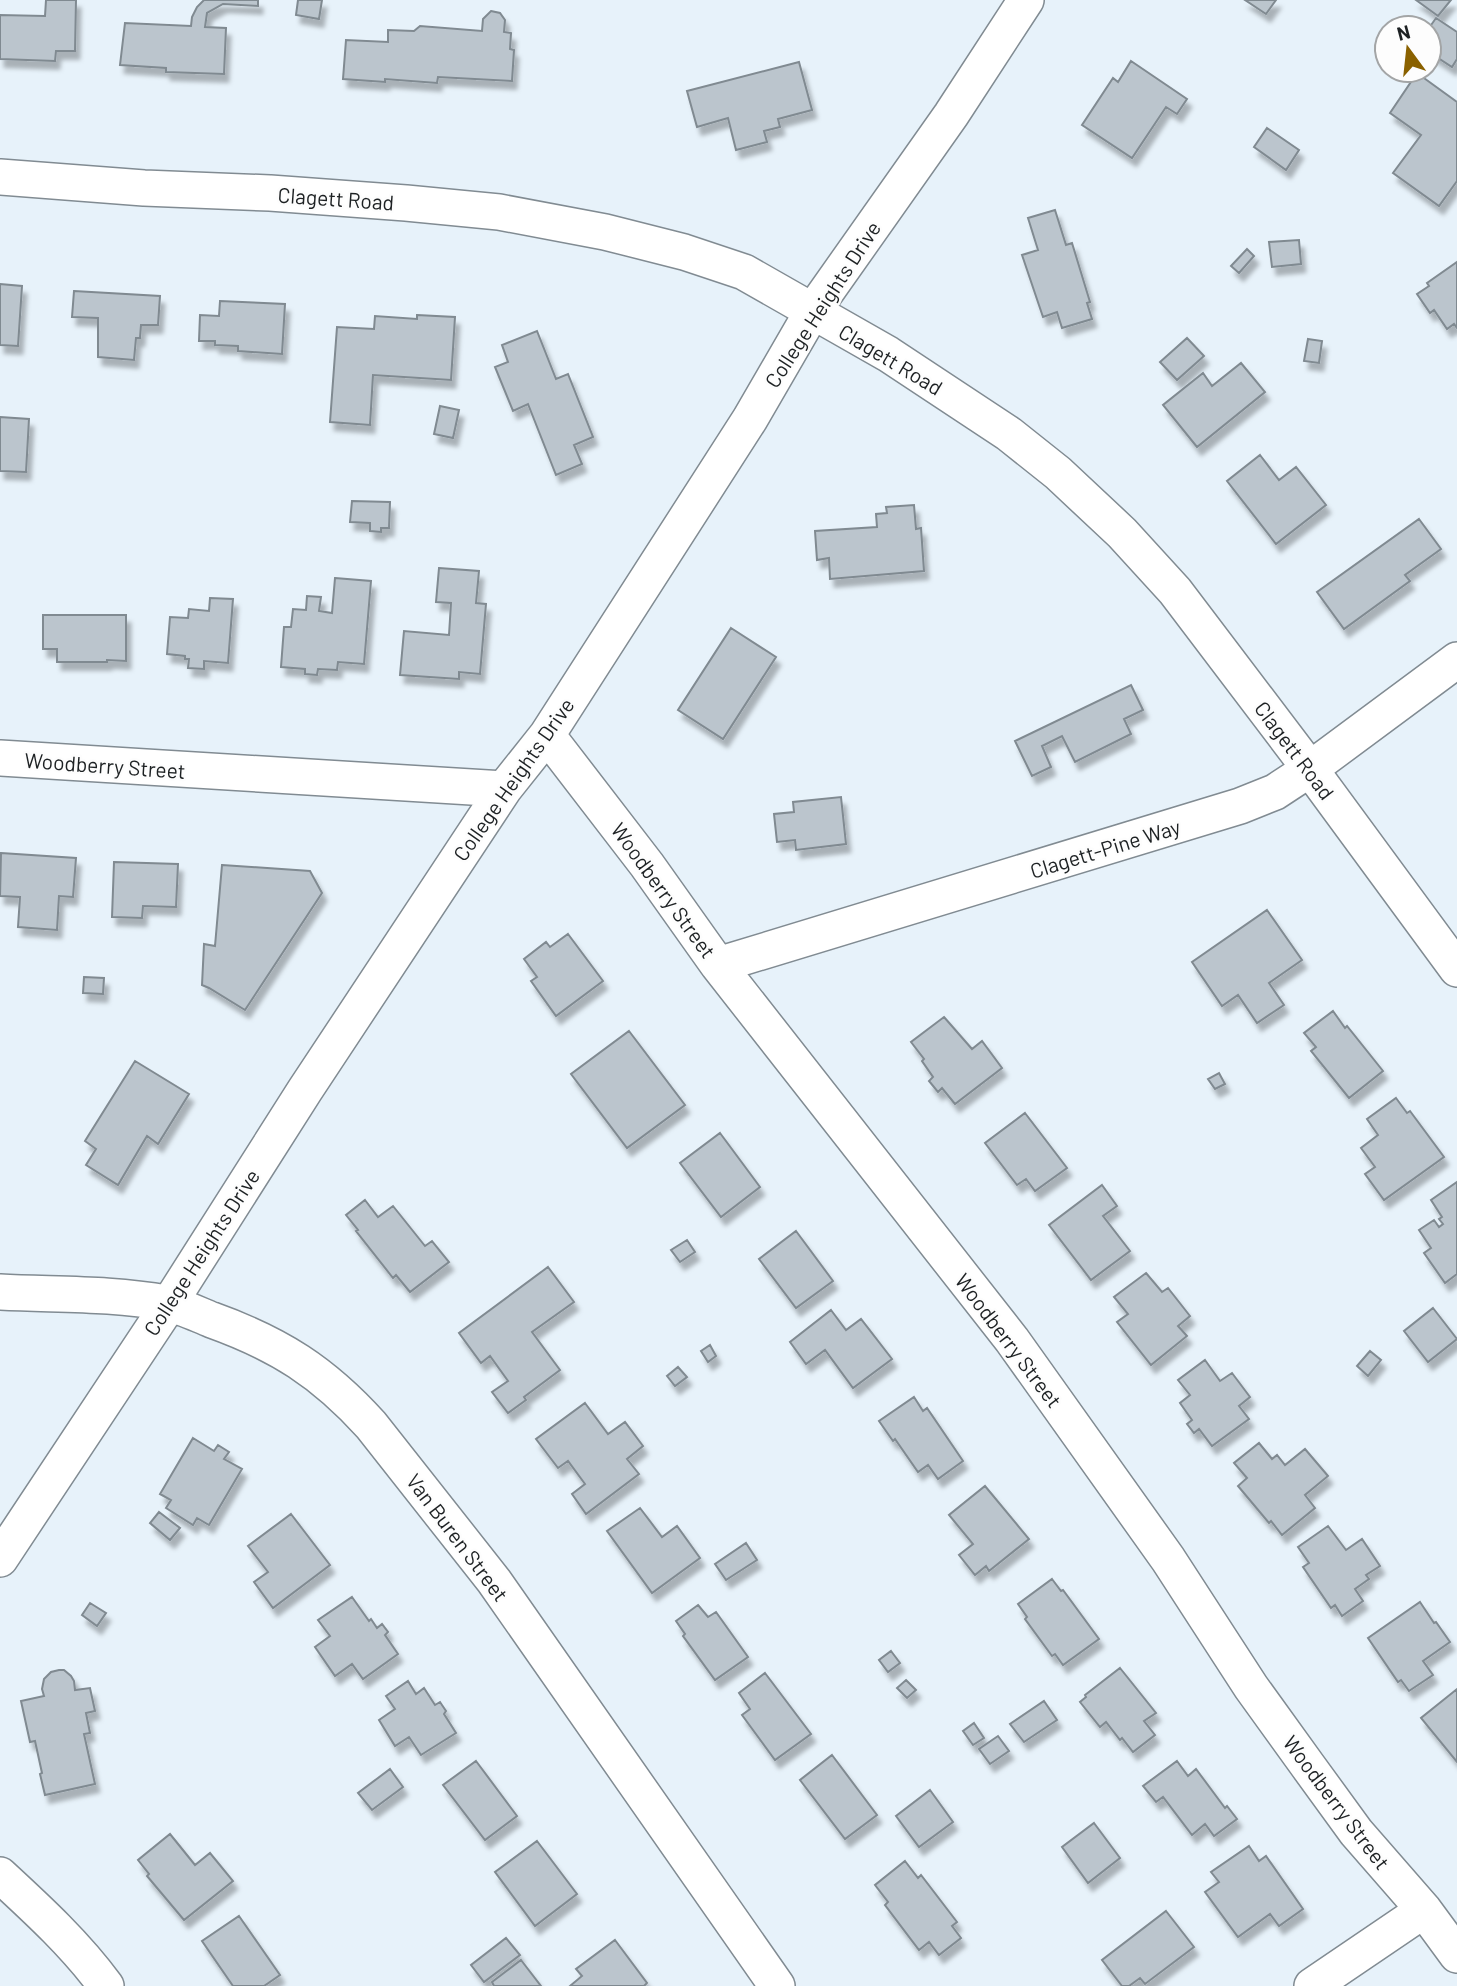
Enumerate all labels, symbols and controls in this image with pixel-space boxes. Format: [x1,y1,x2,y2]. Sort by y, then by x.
north arrow [1373,14,1443,84]
text: N [1394,19,1413,45]
street label: Clagett Road [277,181,395,215]
street label: College Heights Drive [759,216,885,392]
street label: Clagett Road [835,318,947,400]
street label: College Heights Drive [447,693,579,865]
street label: Clagett Road [1250,696,1340,804]
street label: Woodberry Street [24,747,186,783]
street label: Clagett-Pine Way [1027,813,1184,883]
street label: Woodberry Street [606,817,722,963]
street label: College Heights Drive [138,1164,264,1340]
street label: Woodberry Street [950,1268,1068,1412]
street label: Van Buren Street [402,1468,514,1606]
street label: Woodberry Street [1278,1730,1396,1874]

